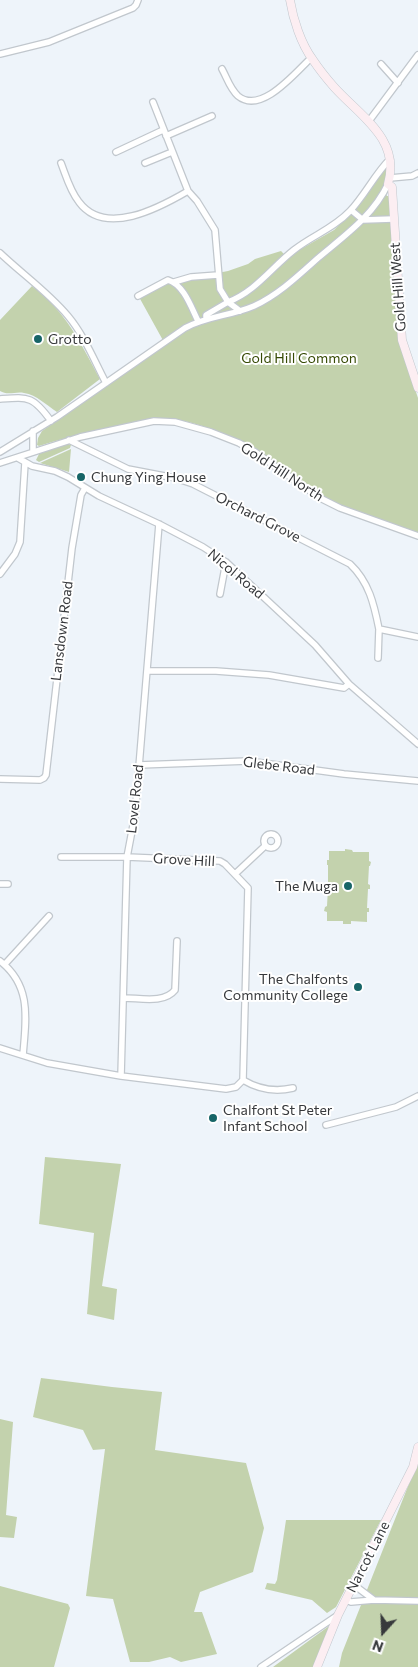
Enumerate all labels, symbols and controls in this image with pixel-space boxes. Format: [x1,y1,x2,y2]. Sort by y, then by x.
street label: Gold Hill West [386,242,410,332]
place label: Grotto [48,331,92,347]
marker: Grotto [32,333,44,345]
park label: Gold Hill Common [241,350,357,366]
street label: Gold Hill North [238,439,326,505]
place label: Chung Ying House [91,469,206,485]
marker: Chung Ying House [75,471,87,483]
street label: Orchard Grove [213,488,303,546]
street label: Nicol Road [204,546,268,602]
street label: Lansdown Road [48,580,76,682]
street label: Glebe Road [242,753,316,779]
street label: Lovel Road [123,764,147,834]
street label: Grove Hill [153,850,215,870]
place label: The Muga [275,878,338,894]
marker: The Muga [342,880,354,892]
place label: The Chalfonts Community College [223,971,348,1004]
marker: The Chalfonts Community College [352,981,364,993]
place label: Chalfont St Peter Infant School [223,1102,332,1134]
marker: Chalfont St Peter Infant School [207,1112,219,1124]
street label: Narcot Lane [343,1519,393,1595]
north arrow [358,1607,408,1657]
text: N [370,1637,386,1656]

